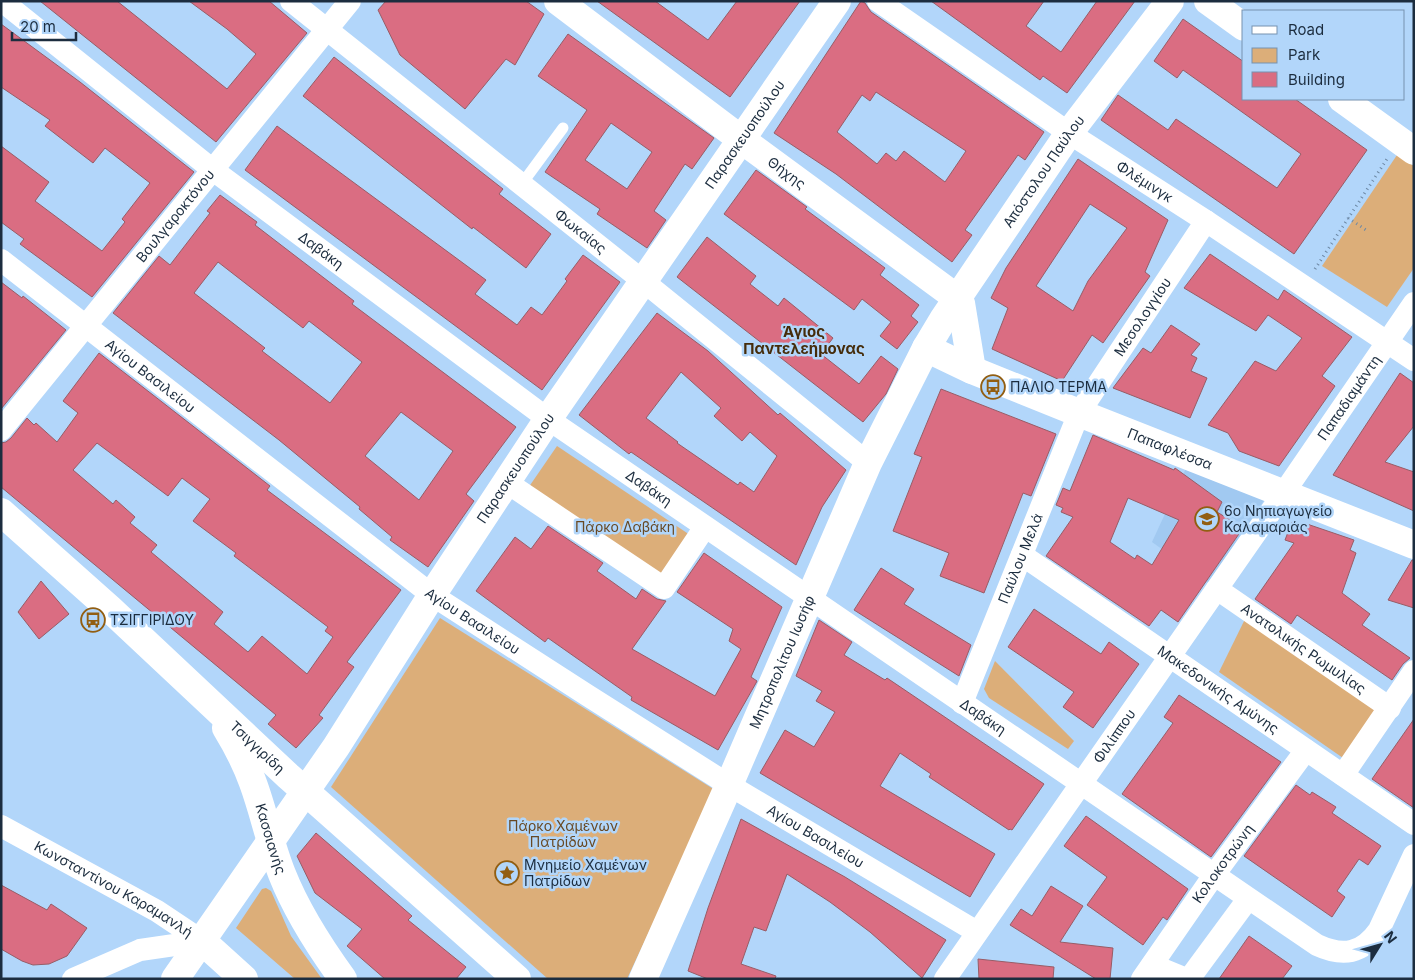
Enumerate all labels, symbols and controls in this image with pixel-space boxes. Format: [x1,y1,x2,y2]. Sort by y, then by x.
scale bar [12,10,76,42]
legend [1242,10,1405,100]
text: 20 m [20,17,56,36]
text: Road [1288,20,1324,39]
text: Park [1288,45,1321,64]
text: Building [1288,70,1345,89]
street label: Παρασκευοπούλου [701,76,788,192]
street label: Απόστολου Παύλου [999,112,1088,230]
street label: Θήχης [764,153,809,192]
street label: Φλέμινγκ [1113,157,1177,206]
street label: Βουλγαροκτόνου [132,166,217,265]
street label: Φωκαίας [552,205,610,257]
street label: Δαβάκη [295,228,347,272]
street label: Μεσολογγίου [1110,274,1174,359]
district label: Άγιος Παντελεήμονας [743,322,865,358]
street label: Αγίου Βασιλείου [102,335,199,416]
street label: Παπαδιαμάντη [1313,351,1384,443]
bus stop icon: ΠΑΛΙΟ ΤΕΡΜΑ [980,374,1006,400]
place label: ΠΑΛΙΟ ΤΕΡΜΑ [1010,378,1107,395]
street label: Παρασκευοπούλου [473,410,558,526]
street label: Παπαφλέσσα [1125,424,1215,473]
street label: Δαβάκη [623,466,676,509]
place label: 6ο Νηπιαγωγείο Καλαμαριάς [1224,502,1332,535]
school or university icon: 6ο Νηπιαγωγείο Καλαμαριάς [1194,506,1220,532]
street label: Παύλου Μελά [994,511,1046,606]
park label: Πάρκο Δαβάκη [575,518,675,535]
street label: Αγίου Βασιλείου [422,584,523,657]
street label: Μητροπολίτου Ιωσήφ [745,593,818,731]
street label: Ανατολικής Ρωμυλίας [1238,599,1369,697]
bus stop icon: ΤΣΙΓΓΙΡΙΔΟΥ [80,607,106,633]
place label: ΤΣΙΓΓΙΡΙΔΟΥ [110,611,194,628]
street label: Μακεδονικής Αμύνης [1155,642,1282,737]
street label: Δαβάκη [957,695,1010,738]
street label: Φιλίππου [1089,705,1139,766]
street label: Τσιγγιρίδη [227,717,289,777]
street label: Κασσιανής [252,801,290,876]
street label: Αγίου Βασιλείου [764,801,867,871]
park label: Πάρκο Χαμένων Πατρίδων [508,817,618,850]
street label: Κολοκοτρώνη [1188,820,1257,906]
street label: Κωνσταντίνου Καραμανλή [32,837,196,940]
place label: Μνημείο Χαμένων Πατρίδων [524,856,647,889]
place icon: Μνημείο Χαμένων Πατρίδων [494,860,520,886]
north arrow [1355,920,1405,970]
text: N [1381,927,1401,946]

